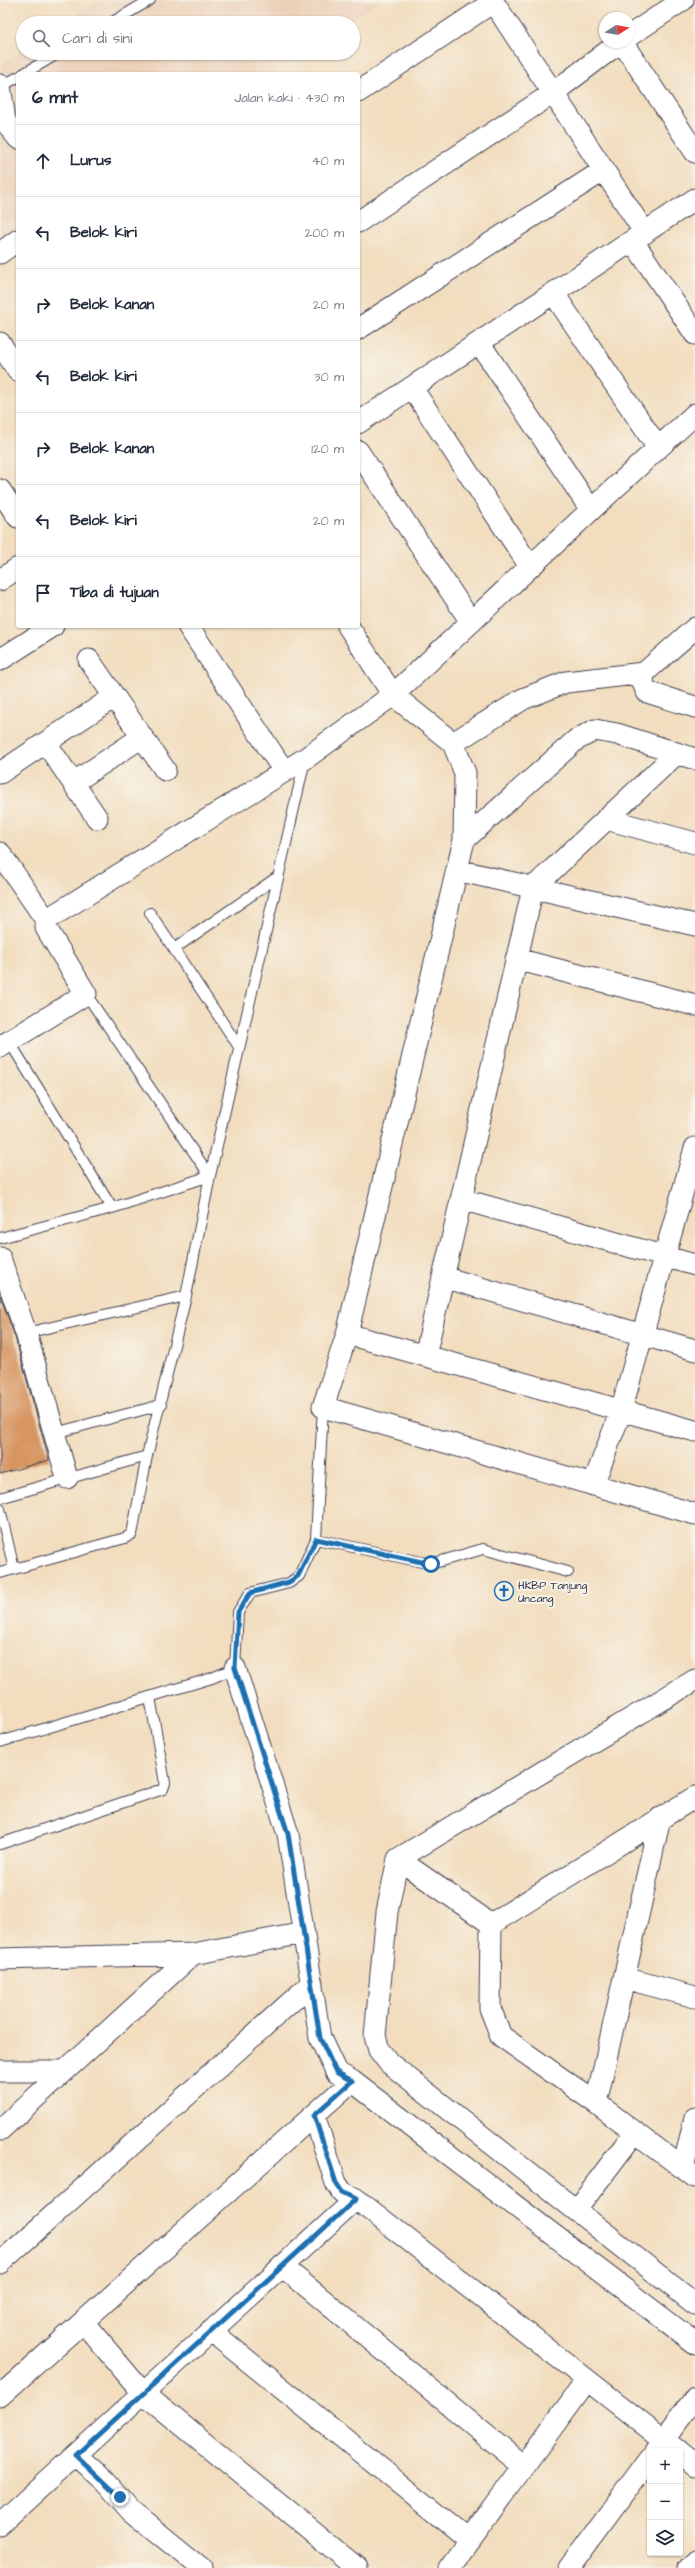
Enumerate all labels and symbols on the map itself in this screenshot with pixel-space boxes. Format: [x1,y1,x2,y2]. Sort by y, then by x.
north arrow [599,12,635,48]
route start [422,1555,440,1573]
place label: HKBP Tanjung Uncang [518,1578,588,1607]
church icon: HKBP Tanjung Uncang [493,1580,515,1602]
route end [111,2488,129,2506]

